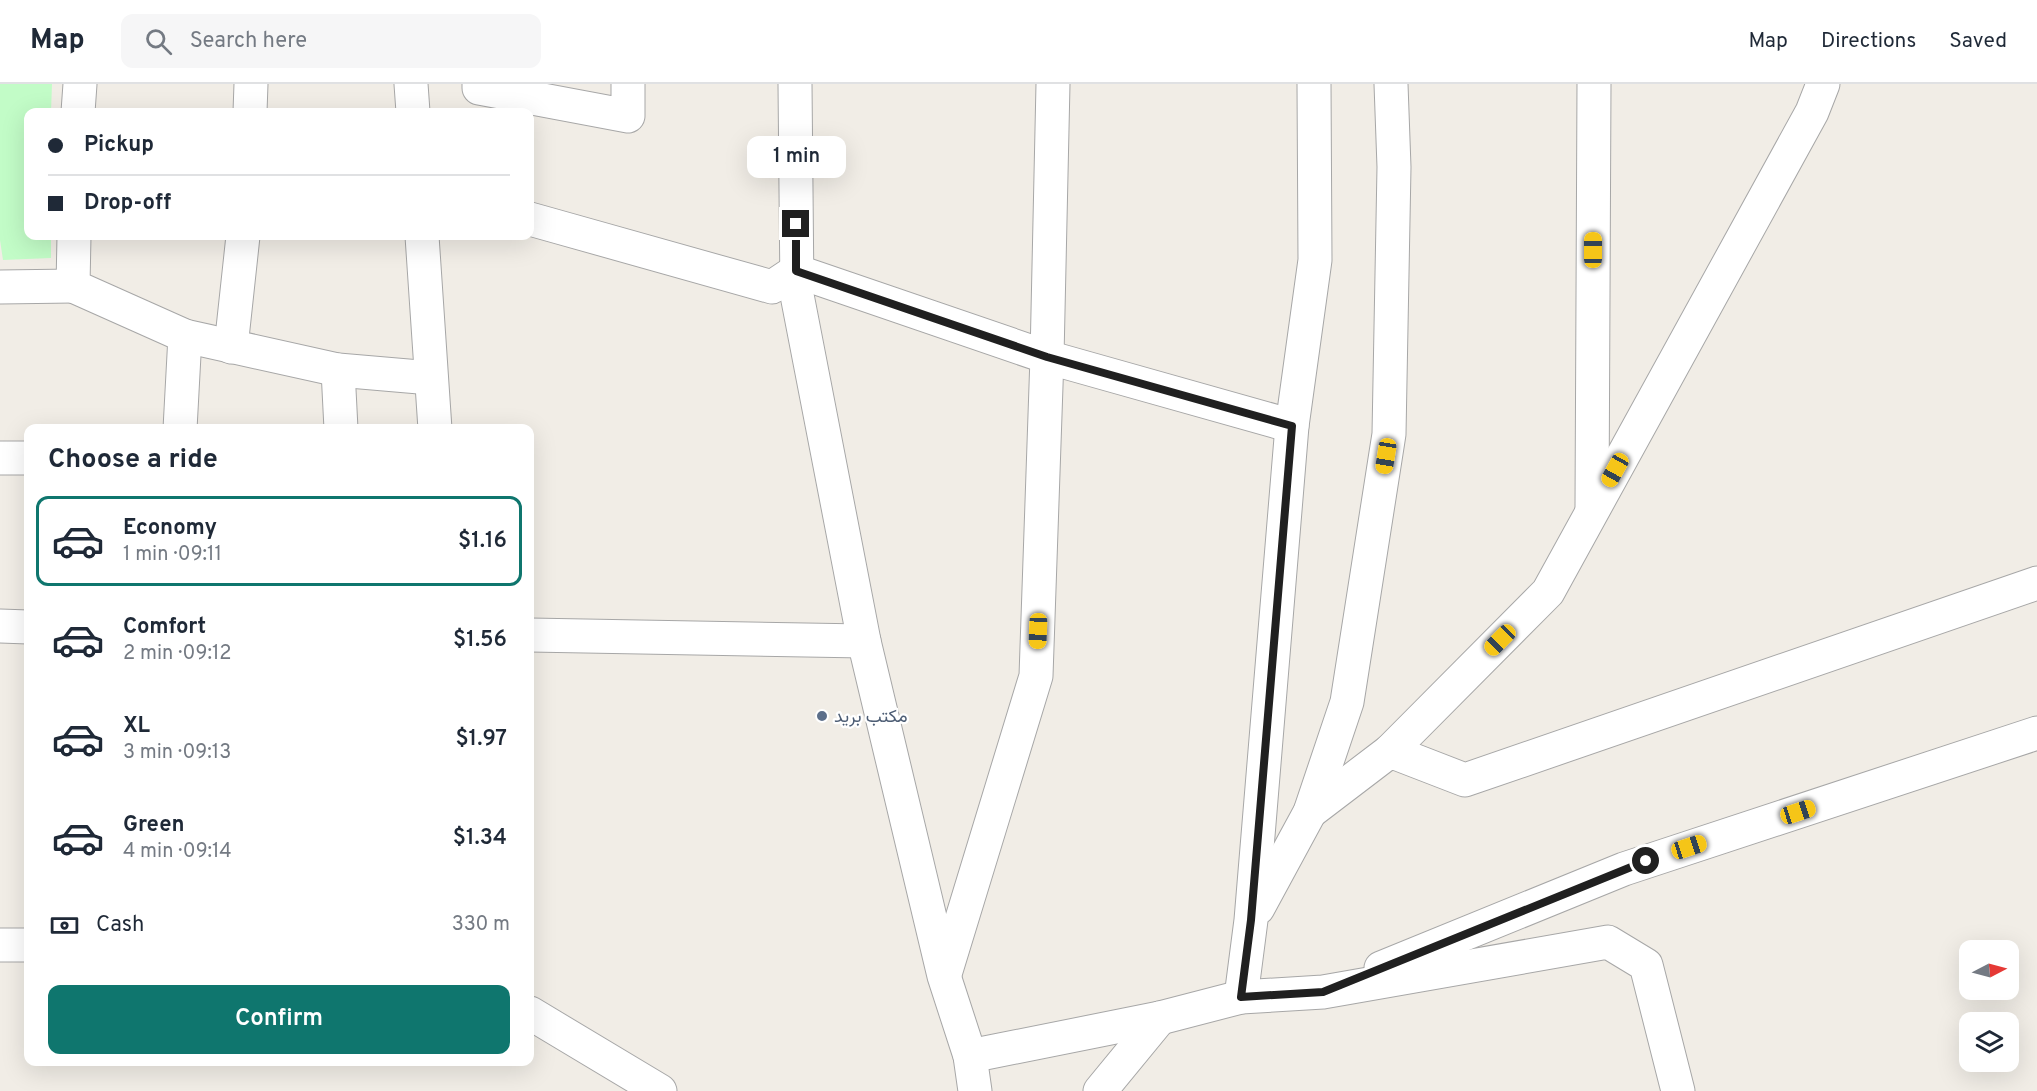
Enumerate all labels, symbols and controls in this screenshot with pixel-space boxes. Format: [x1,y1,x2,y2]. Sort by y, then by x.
search box [121,14,541,68]
text: Map [30,23,85,59]
icon: search [142,25,175,58]
text: Search here [190,28,307,55]
text: Map [1748,28,1788,55]
text: Directions [1821,28,1916,55]
text: Saved [1949,28,2007,55]
text: Pickup [84,132,154,159]
callout: 1 min [746,137,846,179]
text: 1 min [773,144,820,170]
text: Drop-off [84,190,171,217]
route end [782,210,809,237]
car [1584,232,1602,268]
car [1374,437,1398,475]
text: Choose a ride [48,443,218,477]
car [1598,450,1632,490]
icon: car [51,514,105,568]
text: Economy [123,515,217,542]
text: $1.16 [458,528,507,555]
text: 1 min · 09:11 [123,542,222,568]
icon: car [51,613,105,667]
car [1028,613,1048,649]
text: Comfort [123,614,206,641]
car [1481,621,1519,659]
text: $1.56 [453,627,507,654]
text: 2 min · 09:12 [123,641,232,667]
place label: مكتب بريد [834,706,908,729]
marker: مكتب بريد [815,709,829,723]
icon: car [51,712,105,766]
text: XL [123,713,150,740]
text: $1.97 [455,726,507,753]
text: 3 min · 09:13 [123,740,231,766]
car [1778,798,1818,826]
icon: car [51,811,105,865]
text: Green [123,812,185,839]
text: $1.34 [453,825,507,852]
car [1669,833,1709,861]
text: 4 min · 09:14 [123,839,232,865]
route start [1632,847,1659,874]
icon: cash [48,909,81,942]
text: Cash [96,912,145,939]
text: 330 m [452,912,510,938]
north arrow [1959,940,2019,1000]
map controls [1959,940,2019,1072]
button: Confirm [48,985,510,1054]
button: layers [1959,1012,2019,1072]

